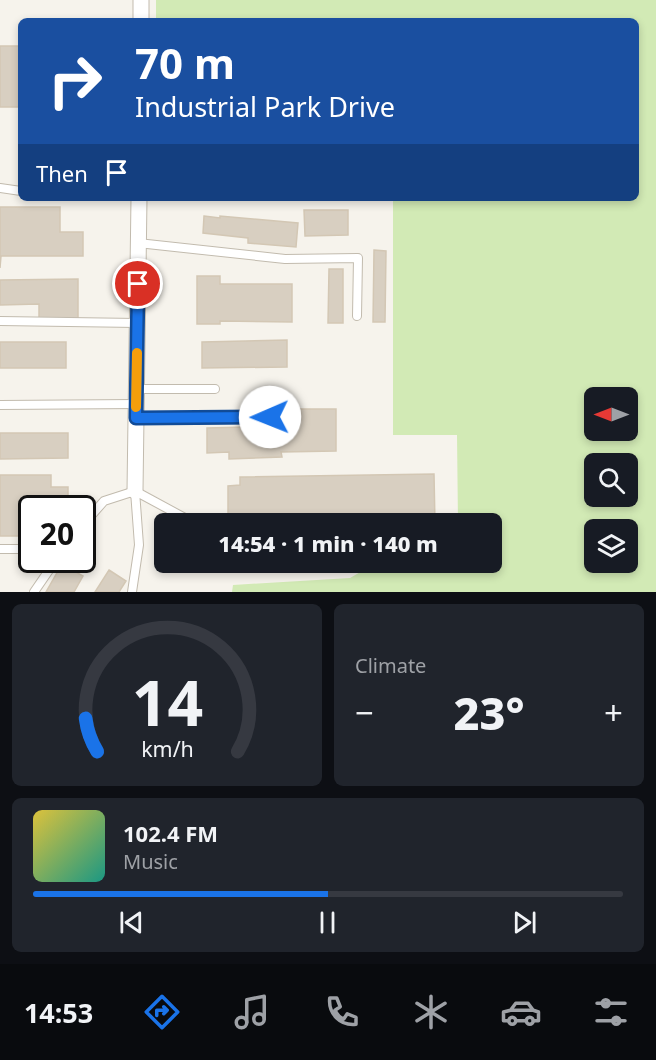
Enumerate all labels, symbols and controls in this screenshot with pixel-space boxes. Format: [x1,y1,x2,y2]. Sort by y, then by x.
text: 70 m [135,34,235,91]
icon: right [36,42,114,120]
text: Industrial Park Drive [135,88,395,125]
icon: arrive [100,156,133,189]
text: Then [36,158,88,188]
pin [112,258,163,309]
icon: arrive [121,267,154,300]
position arrow [238,385,302,449]
north arrow [584,387,638,441]
map controls [584,387,638,573]
button: search [584,453,638,507]
speed limit sign: 20 [18,495,96,573]
button: layers [584,519,638,573]
text: 14:54 · 1 min · 140 m [218,528,438,558]
text: Climate [355,652,426,679]
text: 14 [131,659,203,744]
text: 23° [453,682,525,743]
text: − [355,690,374,735]
text: + [604,690,623,735]
text: km/h [141,734,193,763]
text: 102.4 FM [123,818,218,848]
text: Music [123,848,178,875]
icon: previous [115,906,148,939]
icon: pause [311,906,344,939]
icon: next [508,906,541,939]
icon: directions [141,991,183,1033]
icon: music [231,991,273,1033]
icon: phone [321,991,363,1033]
icon: climate [410,991,452,1033]
icon: car [500,991,542,1033]
icon: filters [590,991,632,1033]
text: 14:53 [24,994,93,1031]

